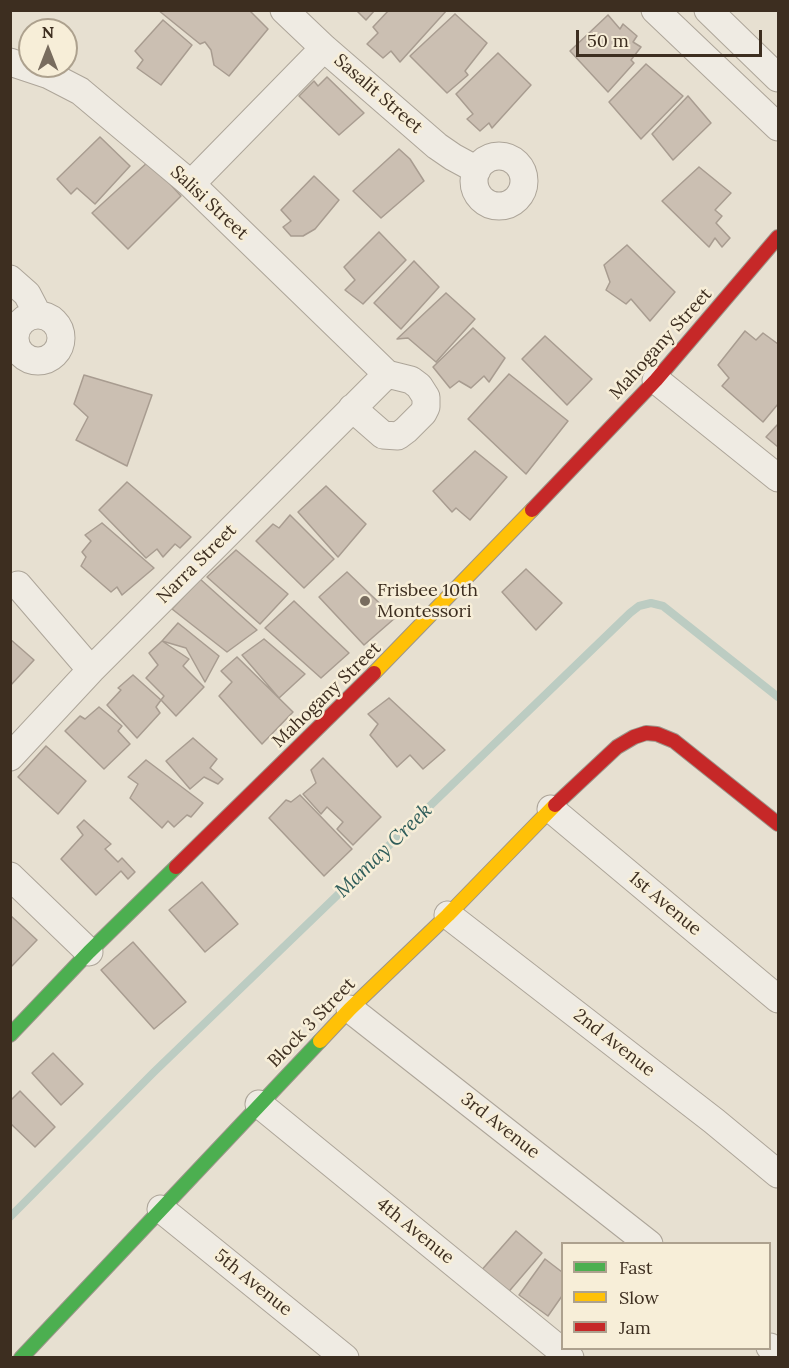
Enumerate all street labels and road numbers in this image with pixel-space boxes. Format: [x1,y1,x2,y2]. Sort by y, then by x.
street label: Sasalit Street [329,50,427,138]
street label: Salisi Street [166,161,252,245]
street label: Mahogany Street [605,284,717,404]
street label: Narra Street [153,520,241,608]
street label: Mahogany Street [268,638,386,752]
street label: 1st Avenue [624,868,706,940]
street label: Block 3 Street [264,974,360,1072]
street label: 2nd Avenue [569,1005,659,1081]
street label: 3rd Avenue [456,1088,544,1164]
street label: 4th Avenue [372,1193,458,1269]
street label: 5th Avenue [210,1245,296,1321]

